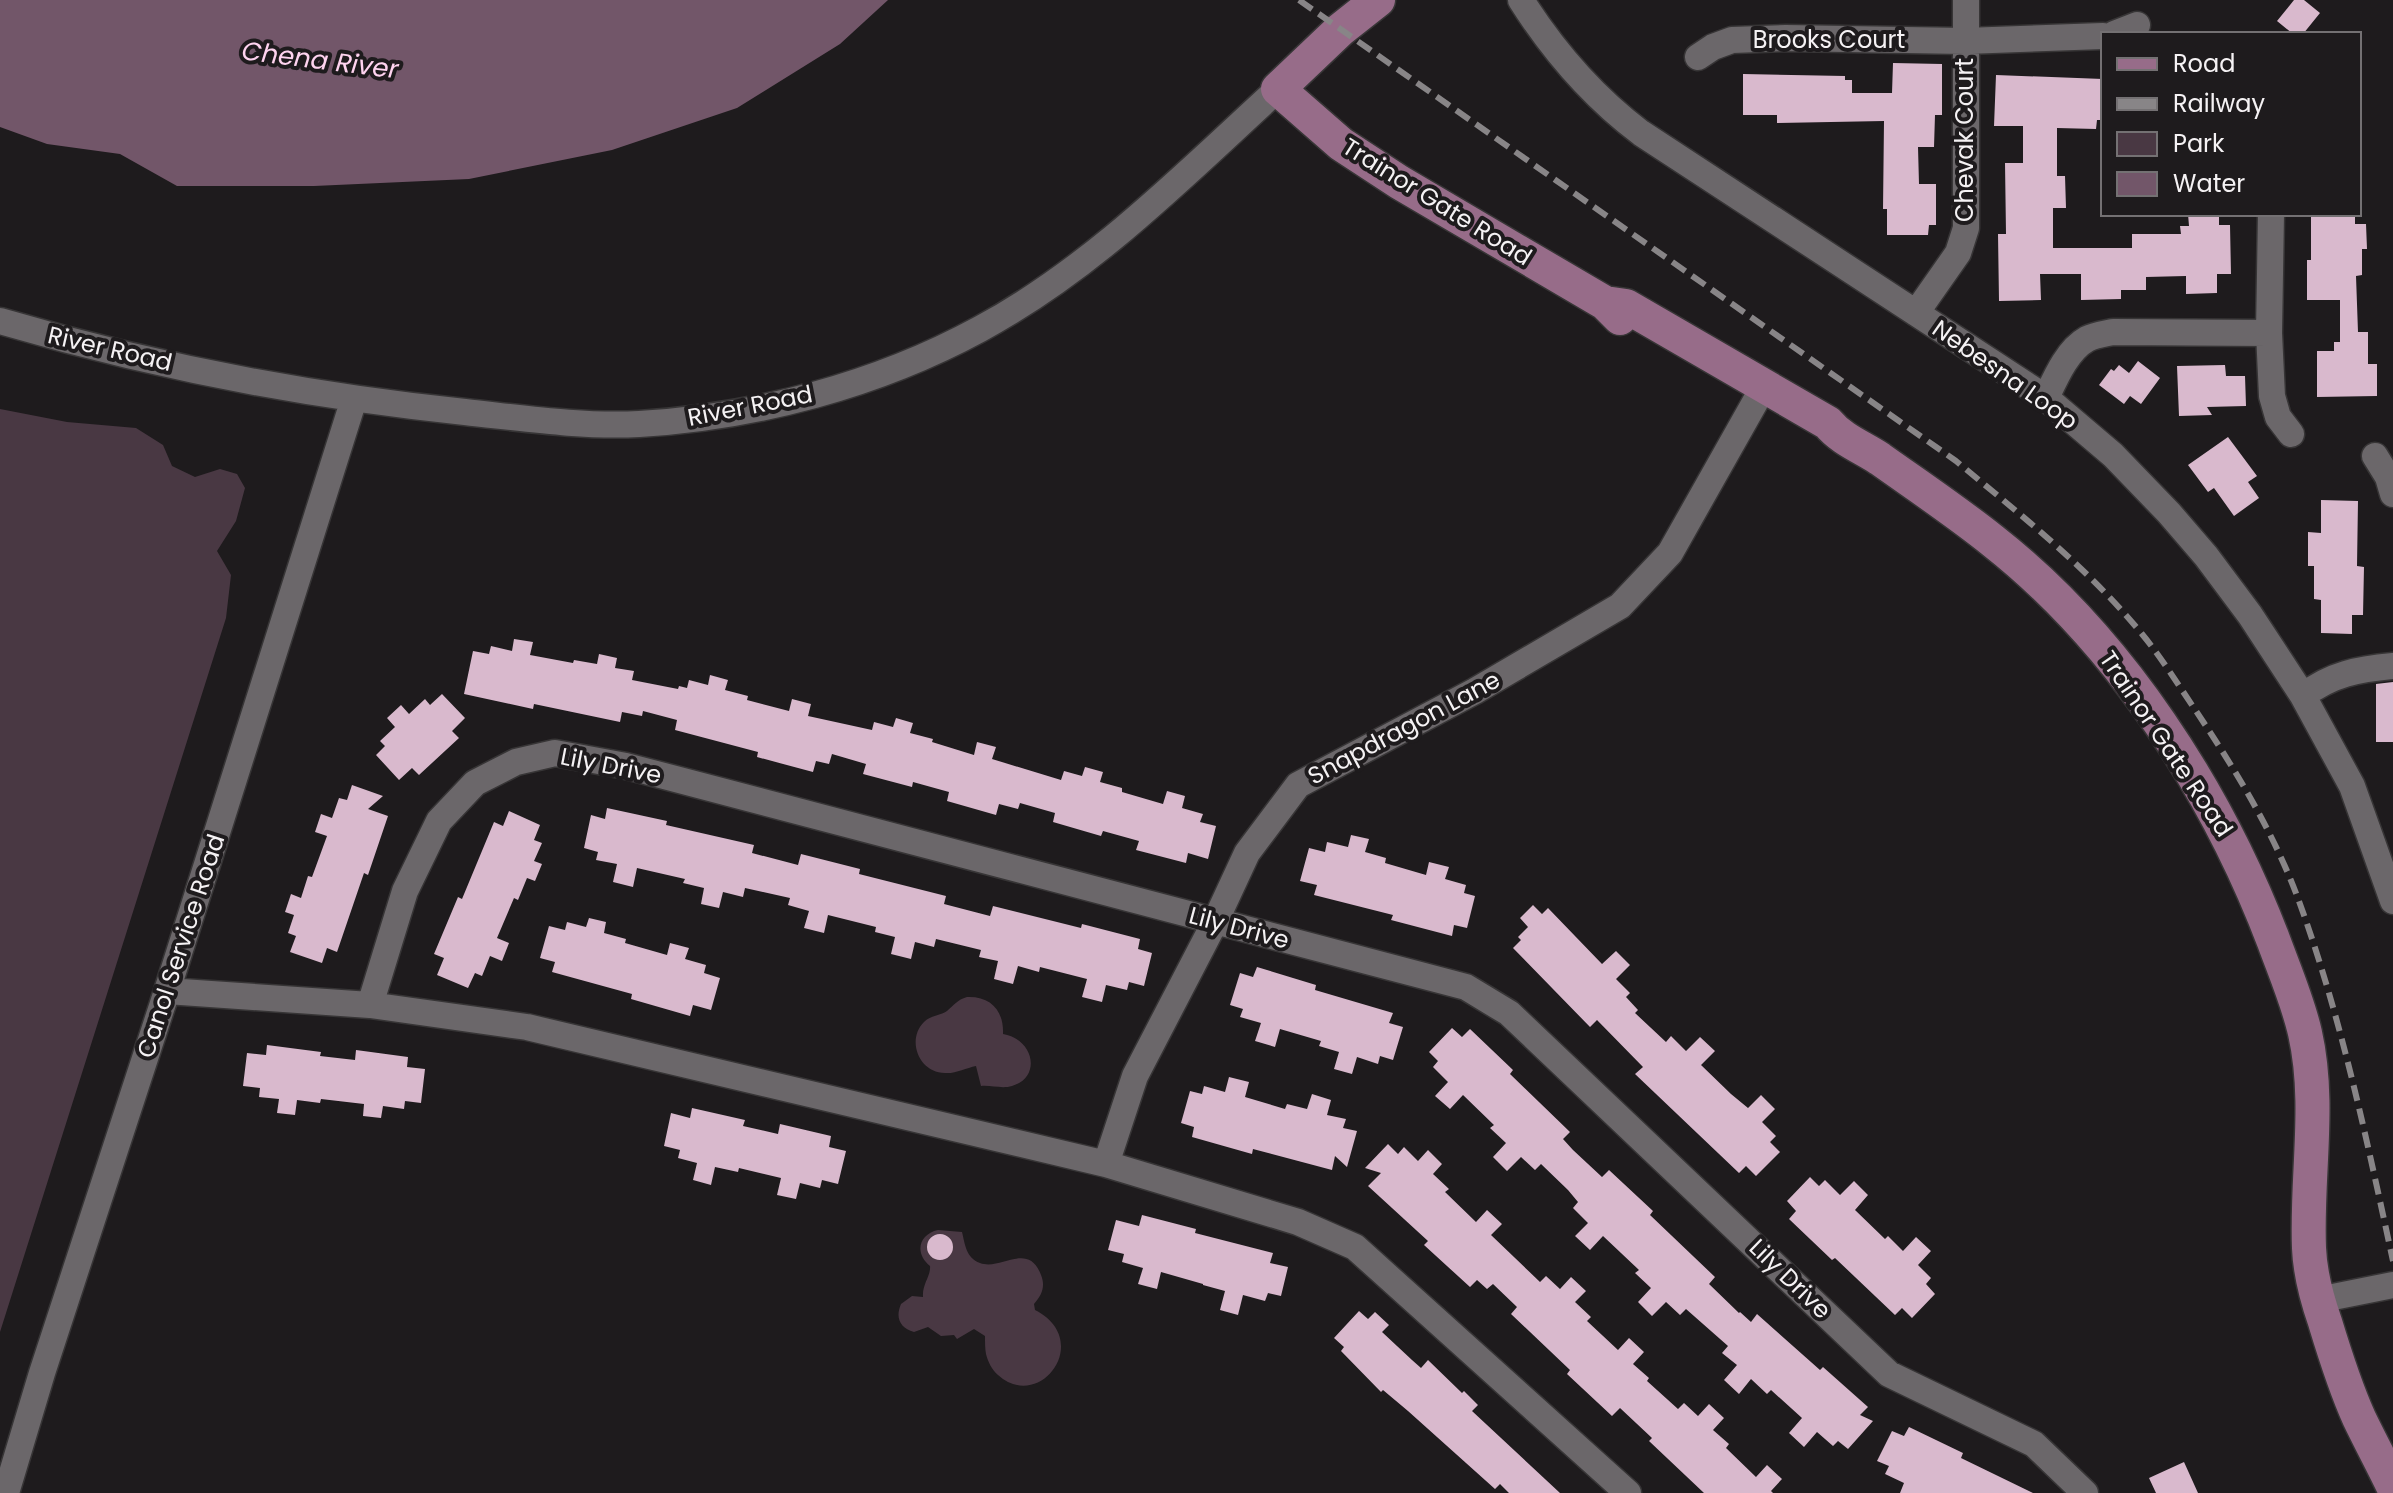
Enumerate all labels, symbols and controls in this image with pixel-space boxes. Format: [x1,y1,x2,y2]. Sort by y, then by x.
street label: Brooks Court [1753,23,1905,56]
legend [2101,32,2361,216]
water label: Chena River [240,33,402,88]
text: Road [2173,47,2235,80]
street label: Chevak Court [1948,58,1981,222]
text: Railway [2173,87,2266,120]
text: Park [2173,127,2225,160]
street label: Trainor Gate Road [1336,130,1538,273]
text: Water [2173,167,2245,200]
street label: Nebesna Loop [1926,312,2085,437]
street label: River Road [45,318,176,379]
street label: River Road [685,377,815,434]
street label: Trainor Gate Road [2092,644,2241,843]
street label: Snapdragon Lane [1302,663,1506,792]
street label: Lily Drive [558,740,664,791]
street label: Canol Service Road [129,830,232,1062]
street label: Lily Drive [1185,898,1293,957]
street label: Lily Drive [1742,1231,1839,1326]

